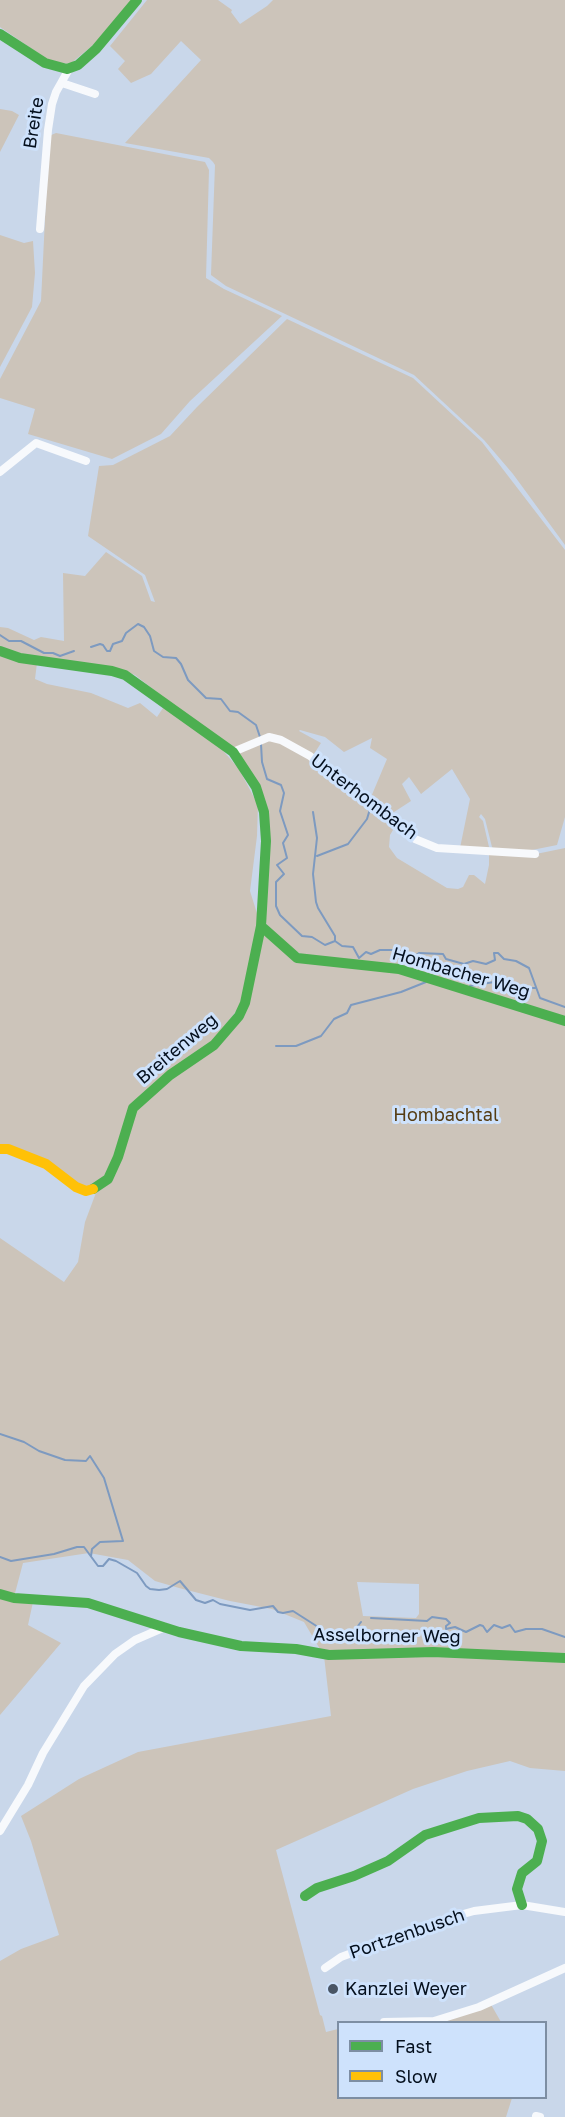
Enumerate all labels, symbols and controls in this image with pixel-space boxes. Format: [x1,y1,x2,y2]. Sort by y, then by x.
street label: Breite [19,96,49,150]
street label: Unterhombach [306,750,422,844]
street label: Hombacher Weg [390,943,532,1003]
street label: Breitenweg [132,1009,222,1089]
park label: Hombachtal [393,1104,499,1126]
street label: Asselborner Weg [313,1624,461,1648]
street label: Portzenbusch [347,1904,467,1964]
place label: Kanzlei Weyer [345,1978,467,2000]
marker: Kanzlei Weyer [326,1982,340,1996]
legend [337,2021,547,2099]
text: Fast [395,2035,432,2057]
text: Slow [395,2065,437,2087]

